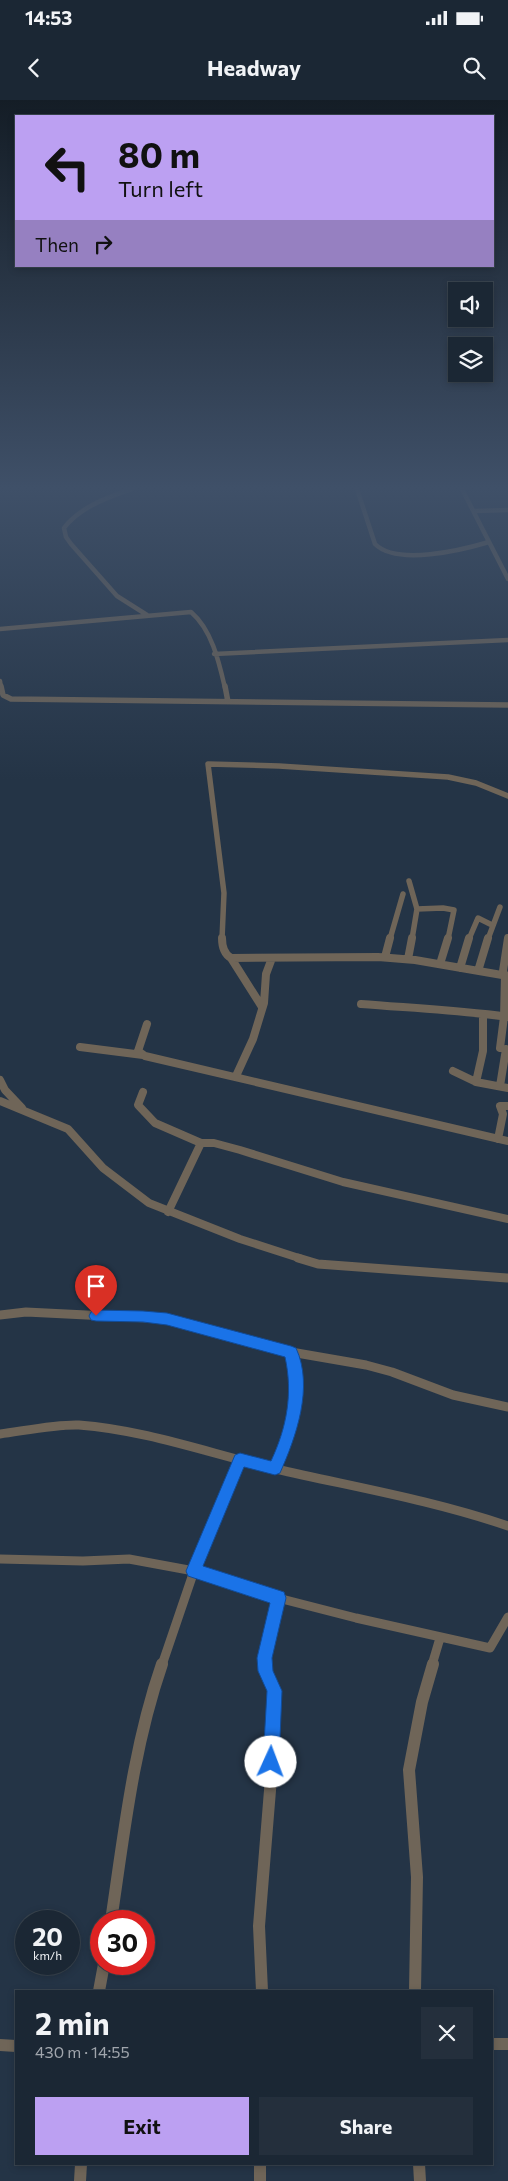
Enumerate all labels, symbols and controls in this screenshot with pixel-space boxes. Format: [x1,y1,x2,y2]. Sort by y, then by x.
text: 14:53 [25,6,72,29]
icon: back [20,54,48,82]
text: Headway [207,54,301,81]
icon: search [460,54,488,82]
text: 80 m [118,132,200,175]
icon: left [35,135,100,200]
text: Turn left [118,175,203,202]
icon: right [89,230,117,258]
text: Then [35,233,79,256]
map controls [448,282,493,382]
button: sound [448,282,493,327]
button: layers [448,337,493,382]
pin [75,1265,117,1316]
icon: arrive [82,1272,110,1300]
position arrow [244,1735,296,1787]
speed limit sign: 30 [90,1910,155,1975]
text: 20 [32,1921,63,1951]
text: km/h [33,1948,62,1962]
text: 2 min [35,2004,110,2041]
button: close [421,2007,473,2059]
text: 430 m · 14:55 [35,2042,130,2061]
button: Exit [35,2097,249,2155]
button: Share [259,2097,473,2155]

